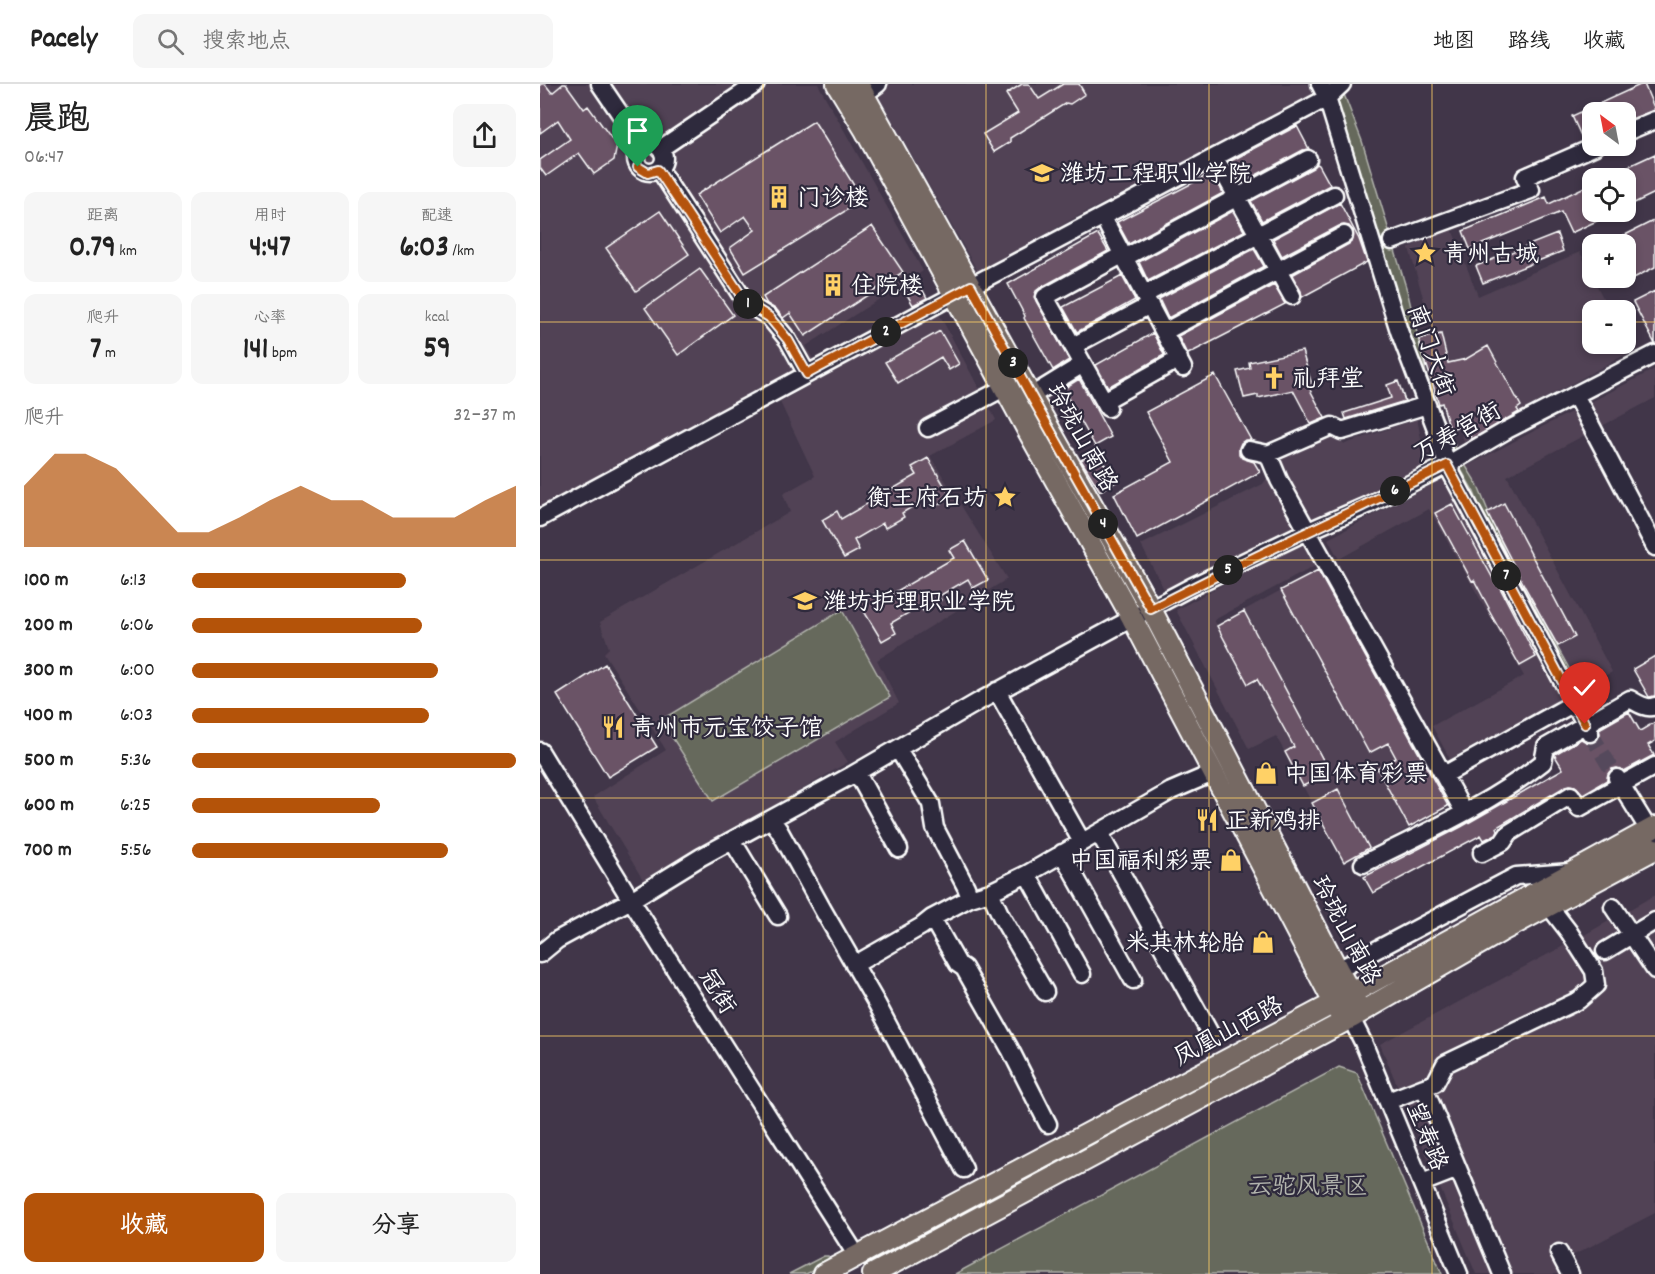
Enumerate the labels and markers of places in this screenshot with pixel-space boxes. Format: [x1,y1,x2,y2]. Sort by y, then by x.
pin [612,105,663,167]
place label: 潍坊工程职业学院 [1060,159,1252,193]
school or university icon: 潍坊工程职业学院 [1029,160,1055,186]
place label: 门诊楼 [797,183,869,217]
building icon: 门诊楼 [766,184,792,210]
place label: 青州古城 [1443,239,1539,273]
place icon: 青州古城 [1412,240,1438,266]
place label: 住院楼 [851,271,923,305]
building icon: 住院楼 [820,272,846,298]
pin: 1 [733,289,763,319]
pin: 2 [871,317,901,347]
pin: 3 [998,348,1028,378]
place label: 礼拜堂 [1292,364,1364,398]
church icon: 礼拜堂 [1261,365,1287,391]
pin: 6 [1380,476,1410,506]
place label: 衡王府石坊 [867,483,987,517]
place icon: 衡王府石坊 [992,484,1018,510]
pin: 4 [1088,509,1118,539]
pin: 5 [1213,555,1243,585]
pin: 7 [1491,561,1521,591]
place label: 潍坊护理职业学院 [823,587,1015,621]
school or university icon: 潍坊护理职业学院 [792,588,818,614]
pin [1559,662,1610,724]
place label: 青州市元宝饺子馆 [631,713,823,747]
restaurant icon: 青州市元宝饺子馆 [600,714,626,740]
place label: 中国体育彩票 [1284,759,1428,793]
shop icon: 中国体育彩票 [1253,760,1279,786]
place label: 正新鸡排 [1225,806,1321,840]
restaurant icon: 正新鸡排 [1194,807,1220,833]
place label: 中国福利彩票 [1069,846,1213,880]
shop icon: 中国福利彩票 [1218,847,1244,873]
place label: 米其林轮胎 [1125,928,1245,962]
shop icon: 米其林轮胎 [1250,929,1276,955]

